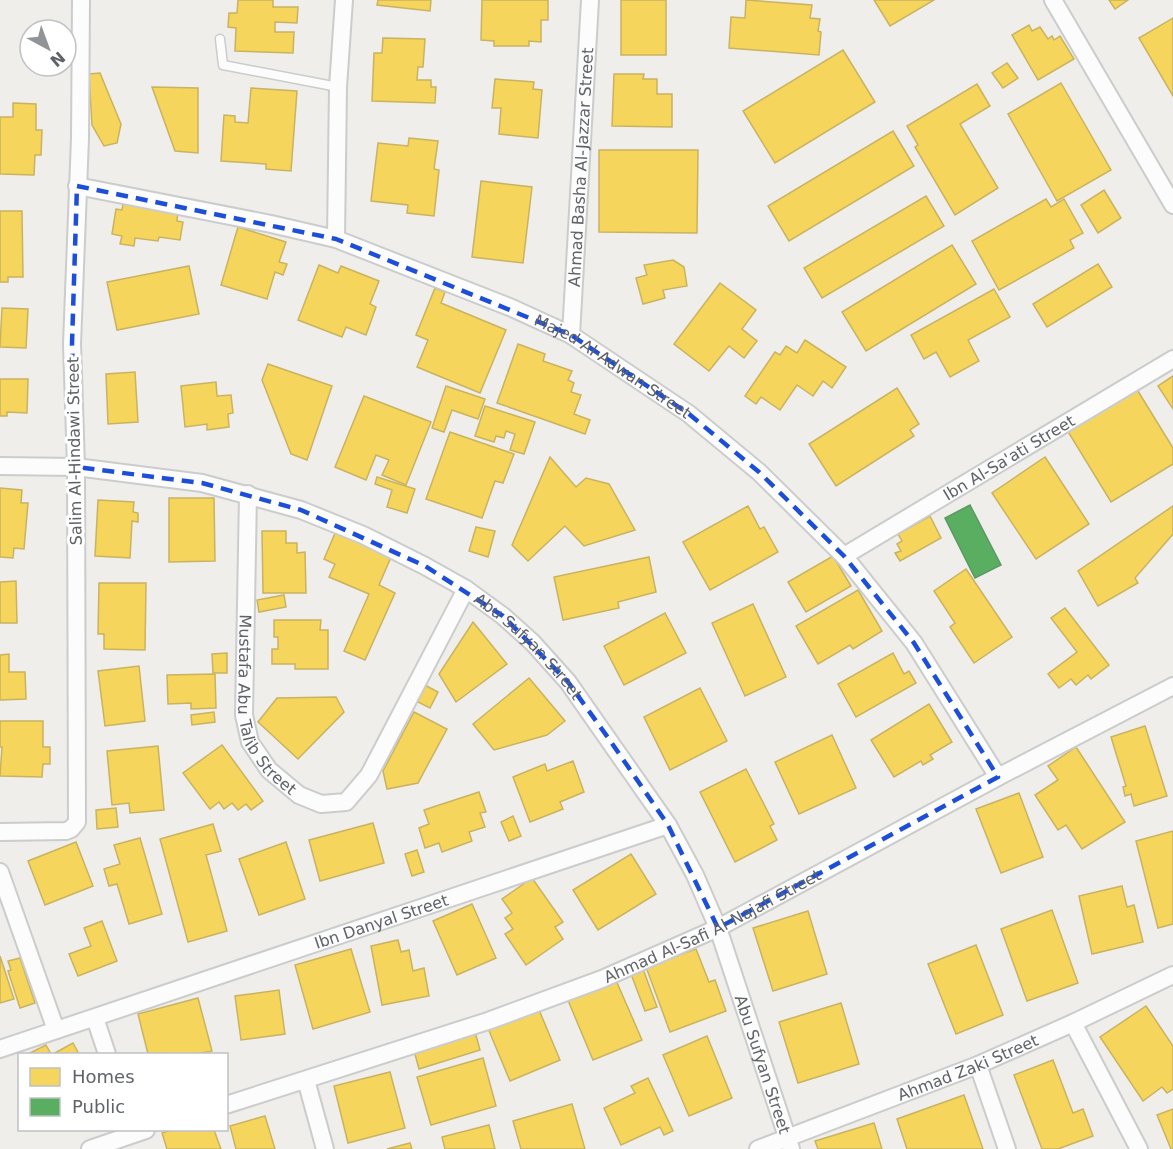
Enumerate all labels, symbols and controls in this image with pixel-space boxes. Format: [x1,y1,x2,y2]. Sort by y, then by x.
north arrow [18,18,78,78]
text: N [46,47,69,71]
street label: Ahmad Basha Al-Jazzar Street [565,47,597,287]
street label: Majed Al-Adwan Street [531,311,694,423]
street label: Salim Al-Hindawi Street [63,357,86,545]
street label: Ibn Al-Sa'ati Street [940,411,1078,504]
street label: Abu Sufyan Street [470,589,586,703]
street label: Mustafa Abu Talib Street [234,614,300,799]
street label: Ahmad Al-Safi Al-Najafi Street [601,865,824,987]
street label: Ibn Danyal Street [312,890,451,953]
street label: Abu Sufyan Street [731,993,794,1136]
street label: Ahmad Zaki Street [895,1031,1041,1105]
legend [18,1053,228,1131]
text: Homes [72,1066,135,1087]
text: Public [72,1096,125,1117]

